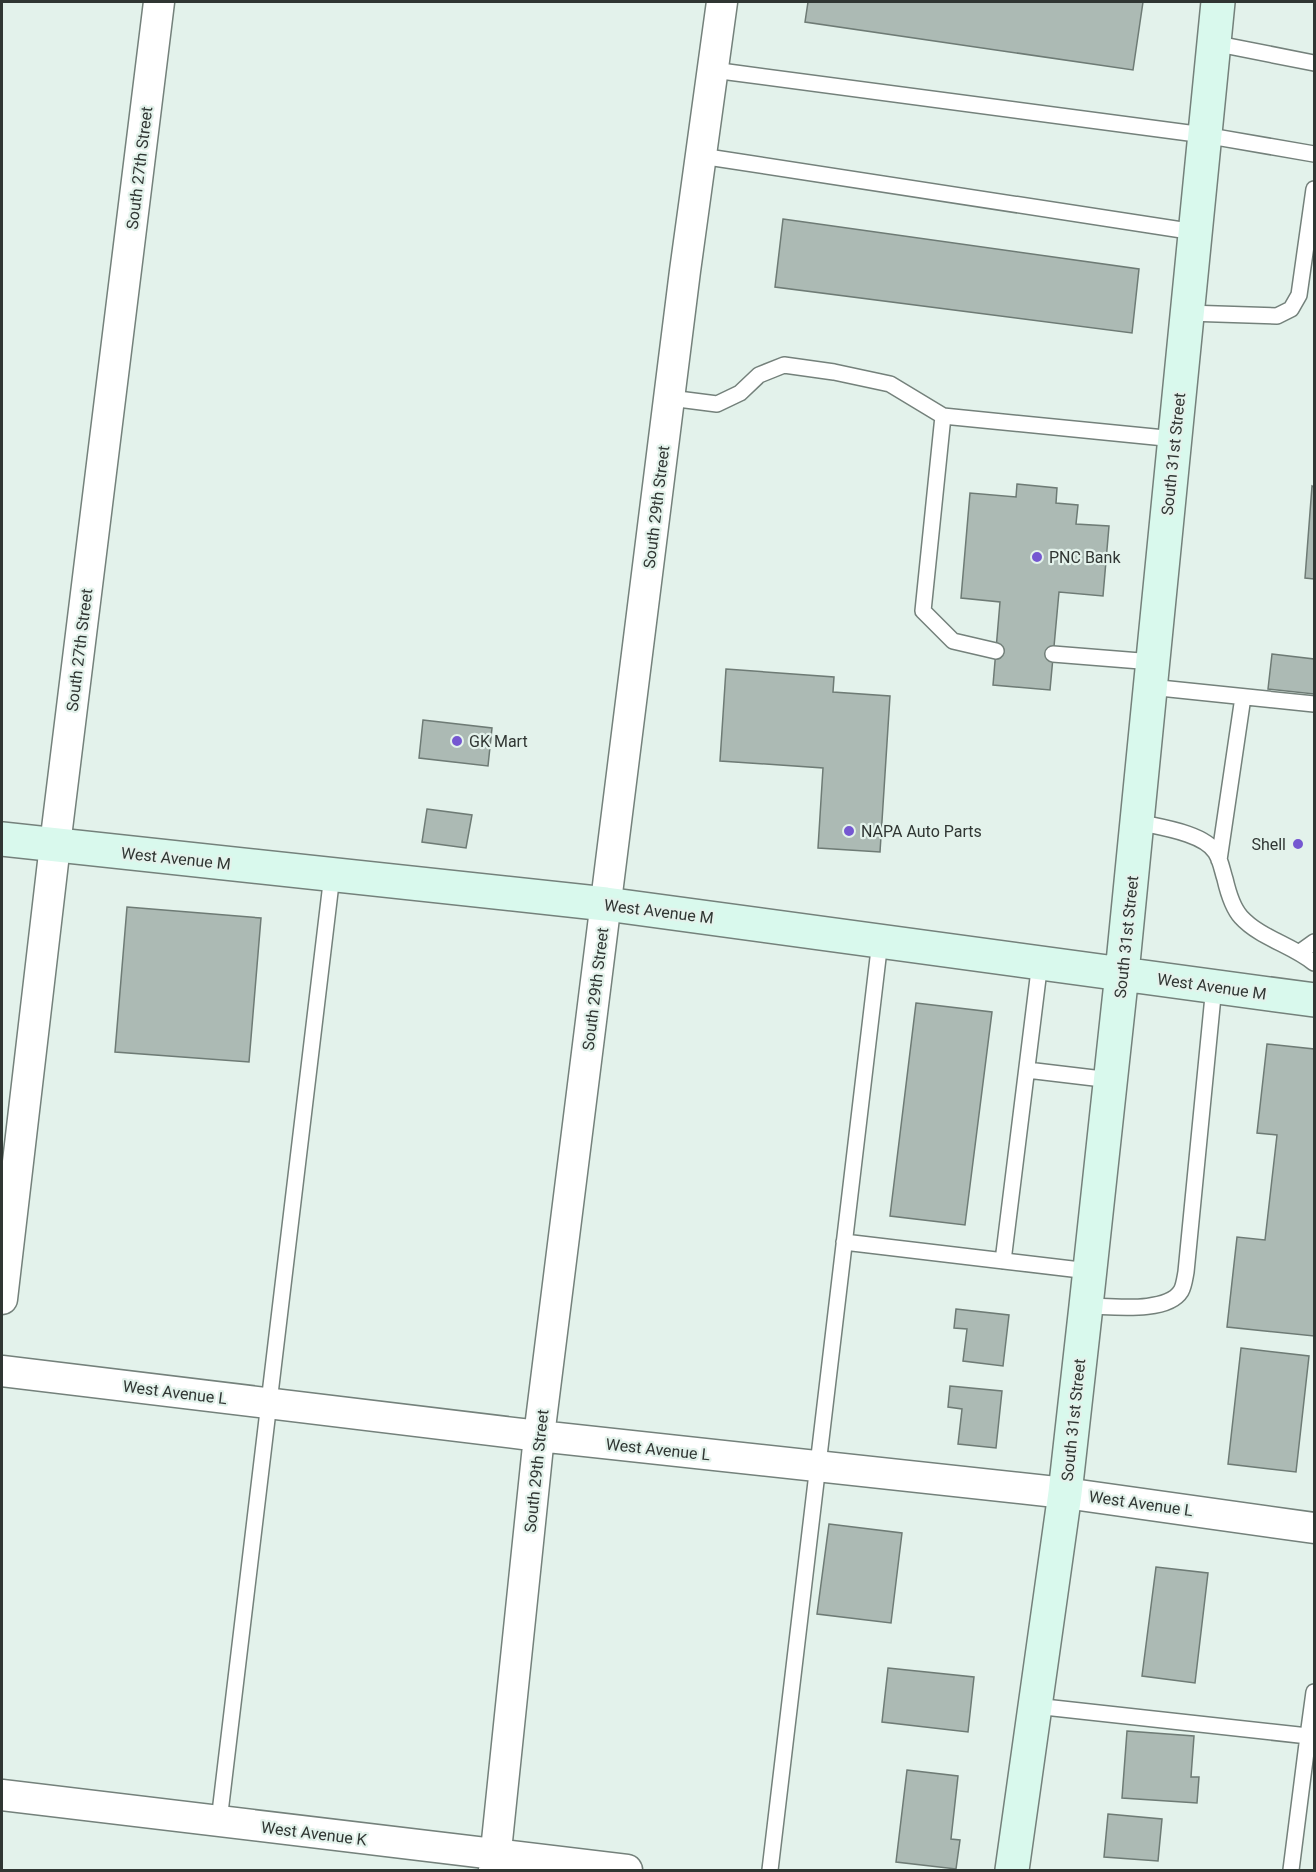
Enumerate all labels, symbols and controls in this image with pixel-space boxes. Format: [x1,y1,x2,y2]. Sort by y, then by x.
street label: South 27th Street [123,106,156,231]
street label: South 31st Street [1158,392,1189,516]
street label: South 29th Street [640,445,673,570]
place label: PNC Bank [1049,548,1121,567]
marker: PNC Bank [1030,550,1044,564]
street label: South 27th Street [63,588,96,713]
place label: GK Mart [469,732,528,751]
marker: GK Mart [450,734,464,748]
place label: NAPA Auto Parts [861,822,982,841]
marker: NAPA Auto Parts [842,824,856,838]
place label: Shell [1251,835,1286,854]
marker: Shell [1291,837,1305,851]
street label: West Avenue M [120,843,232,874]
street label: South 31st Street [1111,875,1142,999]
street label: West Avenue M [603,895,715,928]
street label: South 29th Street [579,927,612,1052]
street label: West Avenue M [1156,969,1268,1004]
street label: South 31st Street [1058,1358,1089,1482]
street label: West Avenue L [122,1377,228,1408]
street label: South 29th Street [521,1409,552,1534]
street label: West Avenue L [605,1435,711,1464]
street label: West Avenue L [1088,1487,1195,1520]
street label: West Avenue K [260,1818,369,1850]

